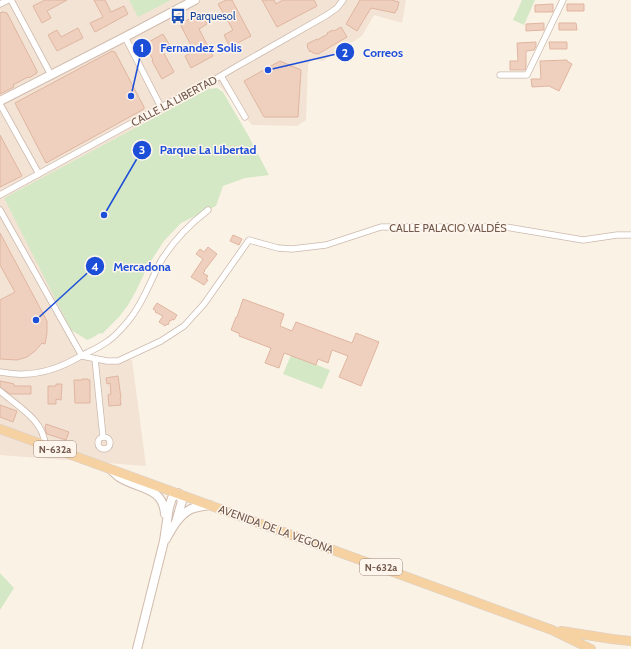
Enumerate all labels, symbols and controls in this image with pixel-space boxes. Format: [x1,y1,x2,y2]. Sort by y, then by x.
bus stop icon: Parquesol [169,7,187,25]
place label: Parquesol [190,9,236,23]
callout: Fernandez Solis [132,36,250,60]
text: 1 [140,40,144,55]
text: Fernandez Solis [160,40,242,55]
callout: Correos [335,40,411,64]
text: 2 [342,45,348,60]
text: Correos [363,45,403,60]
street label: CALLE LA LIBERTAD [129,72,219,130]
callout: Parque La Libertad [132,138,265,162]
text: 3 [139,142,145,157]
text: Parque La Libertad [160,142,256,157]
street label: CALLE PALACIO VALDÉS [389,221,507,235]
callout: Mercadona [85,254,179,278]
text: 4 [91,259,99,274]
text: Mercadona [113,259,171,274]
road number: N-632a [34,441,76,457]
street label: AVENIDA DE LA VEGONA [217,502,335,556]
road number: N-632a [360,559,402,575]

